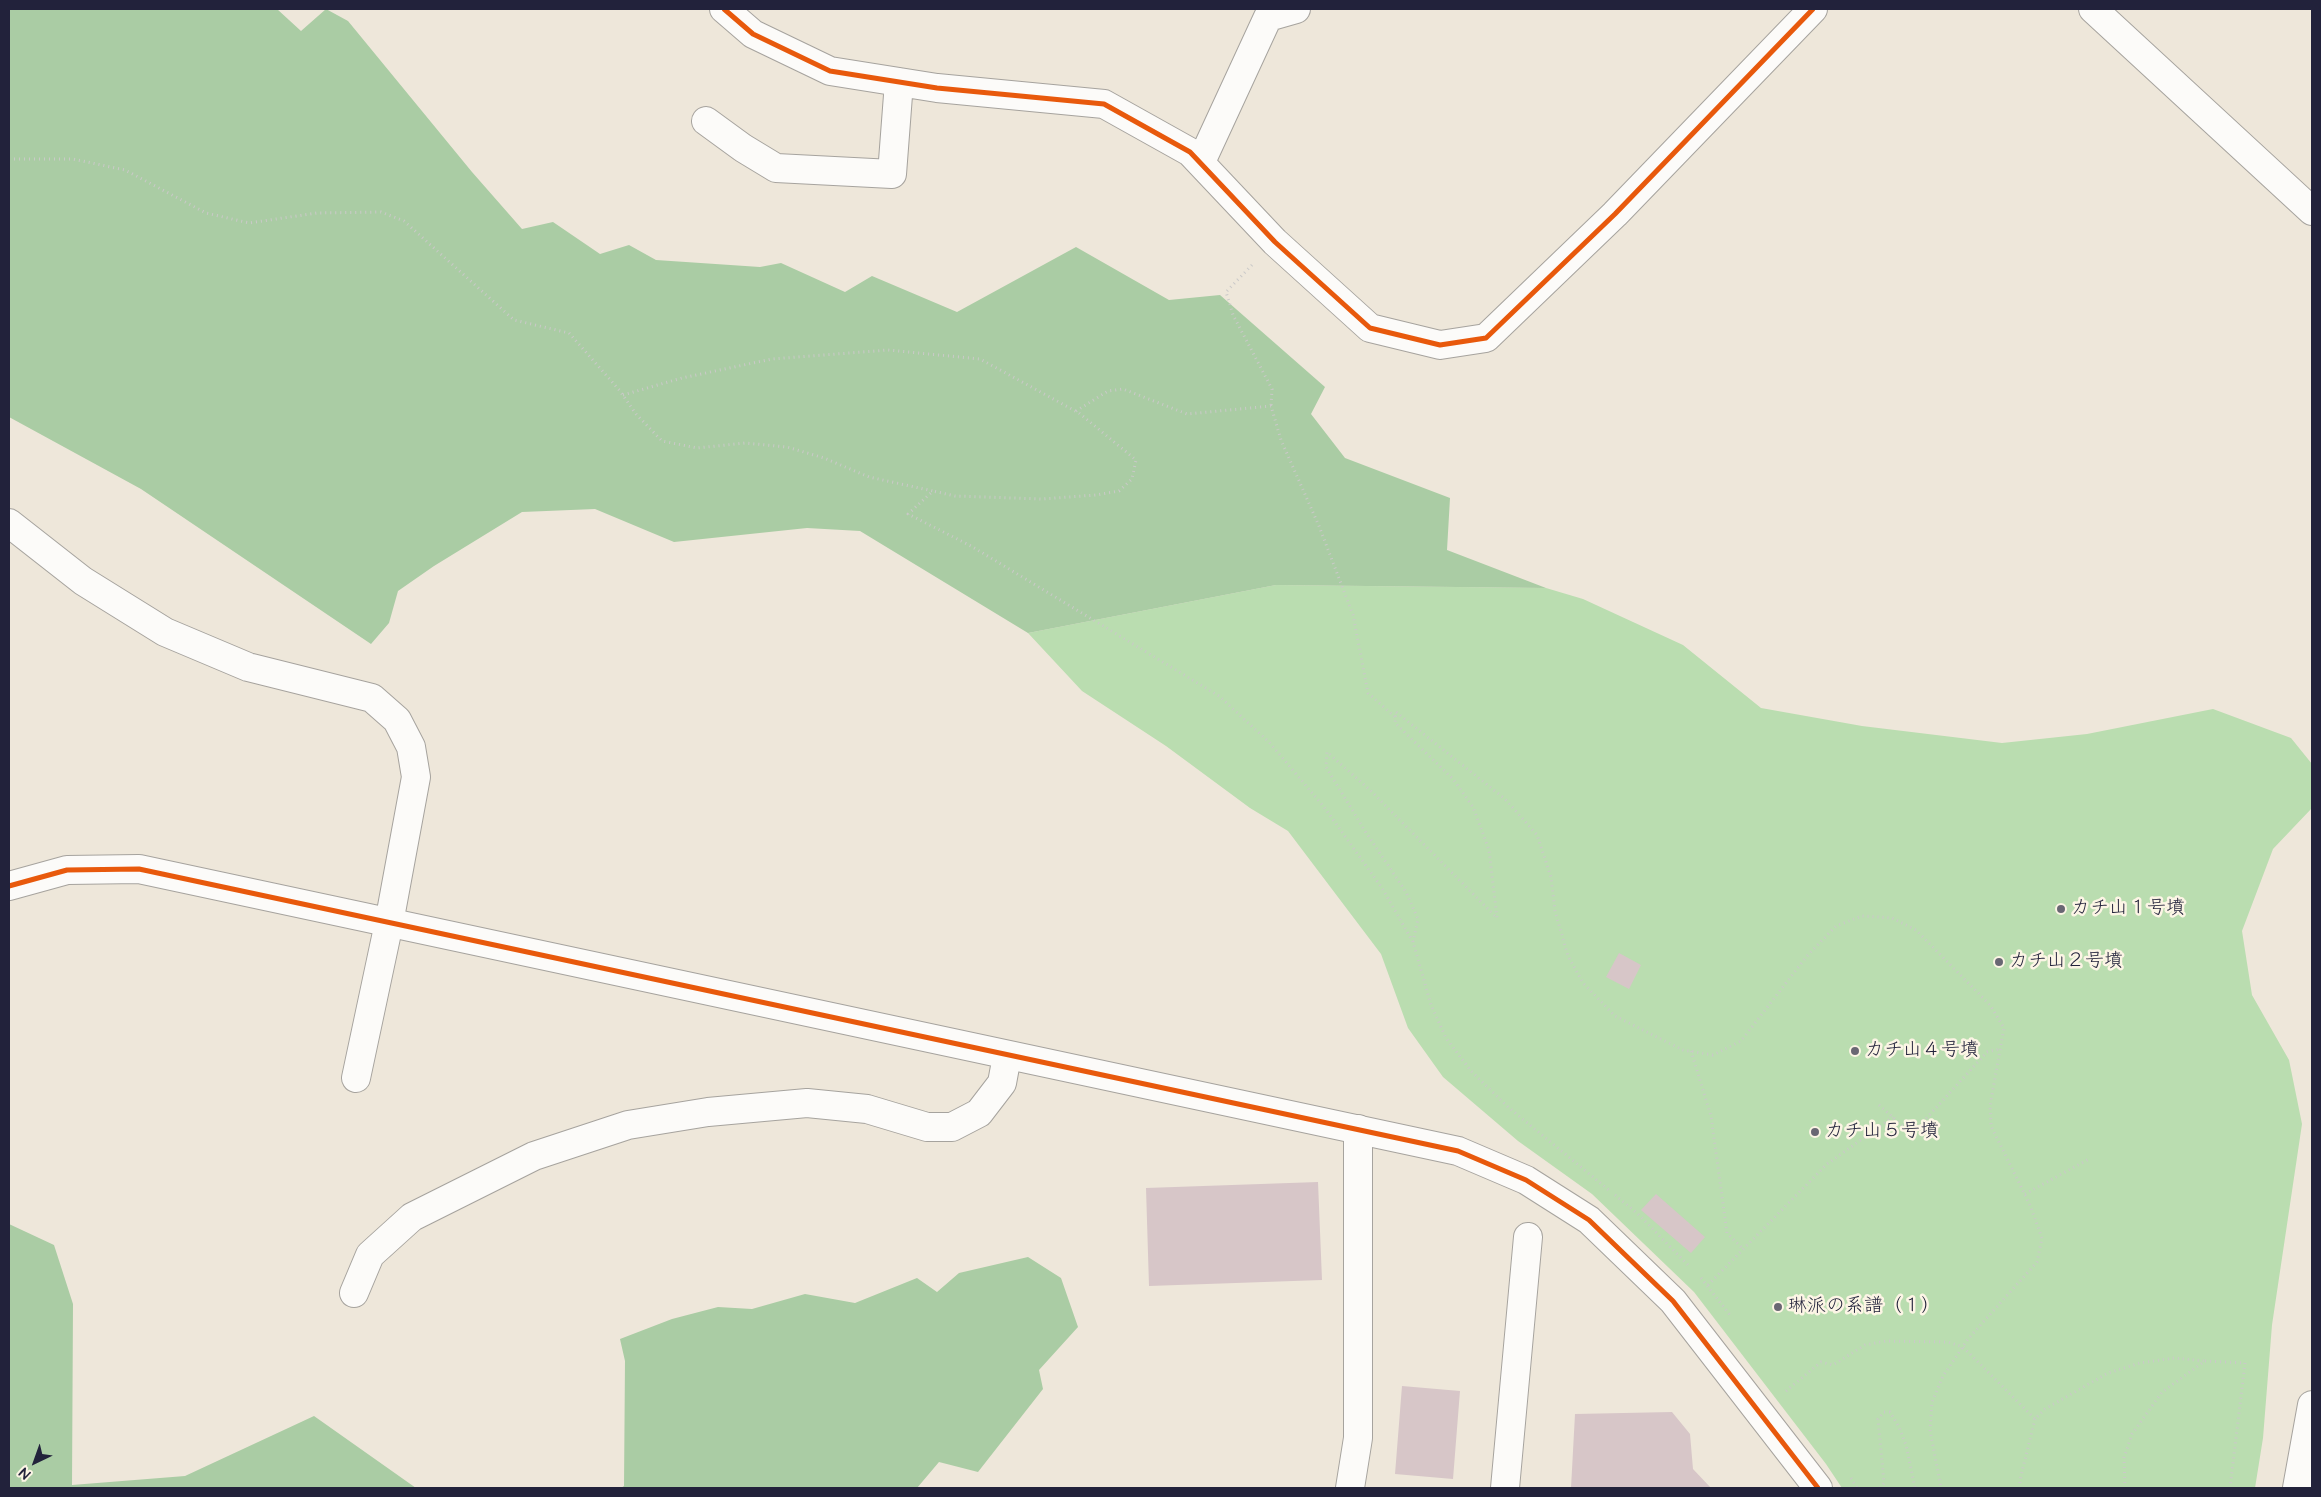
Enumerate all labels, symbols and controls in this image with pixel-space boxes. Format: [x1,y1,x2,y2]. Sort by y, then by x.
place label: カチ山１号墳 [2071,898,2185,920]
marker: カチ山１号墳 [2055,903,2067,915]
place label: カチ山２号墳 [2009,951,2123,973]
marker: カチ山２号墳 [1993,956,2005,968]
place label: カチ山４号墳 [1865,1040,1979,1062]
marker: カチ山４号墳 [1849,1045,1861,1057]
place label: カチ山５号墳 [1825,1121,1939,1143]
marker: カチ山５号墳 [1809,1126,1821,1138]
place label: 琳派の系譜（１） [1788,1296,1940,1318]
marker: 琳派の系譜（１） [1772,1301,1784,1313]
north arrow [10,1437,60,1487]
text: N [15,1463,35,1484]

